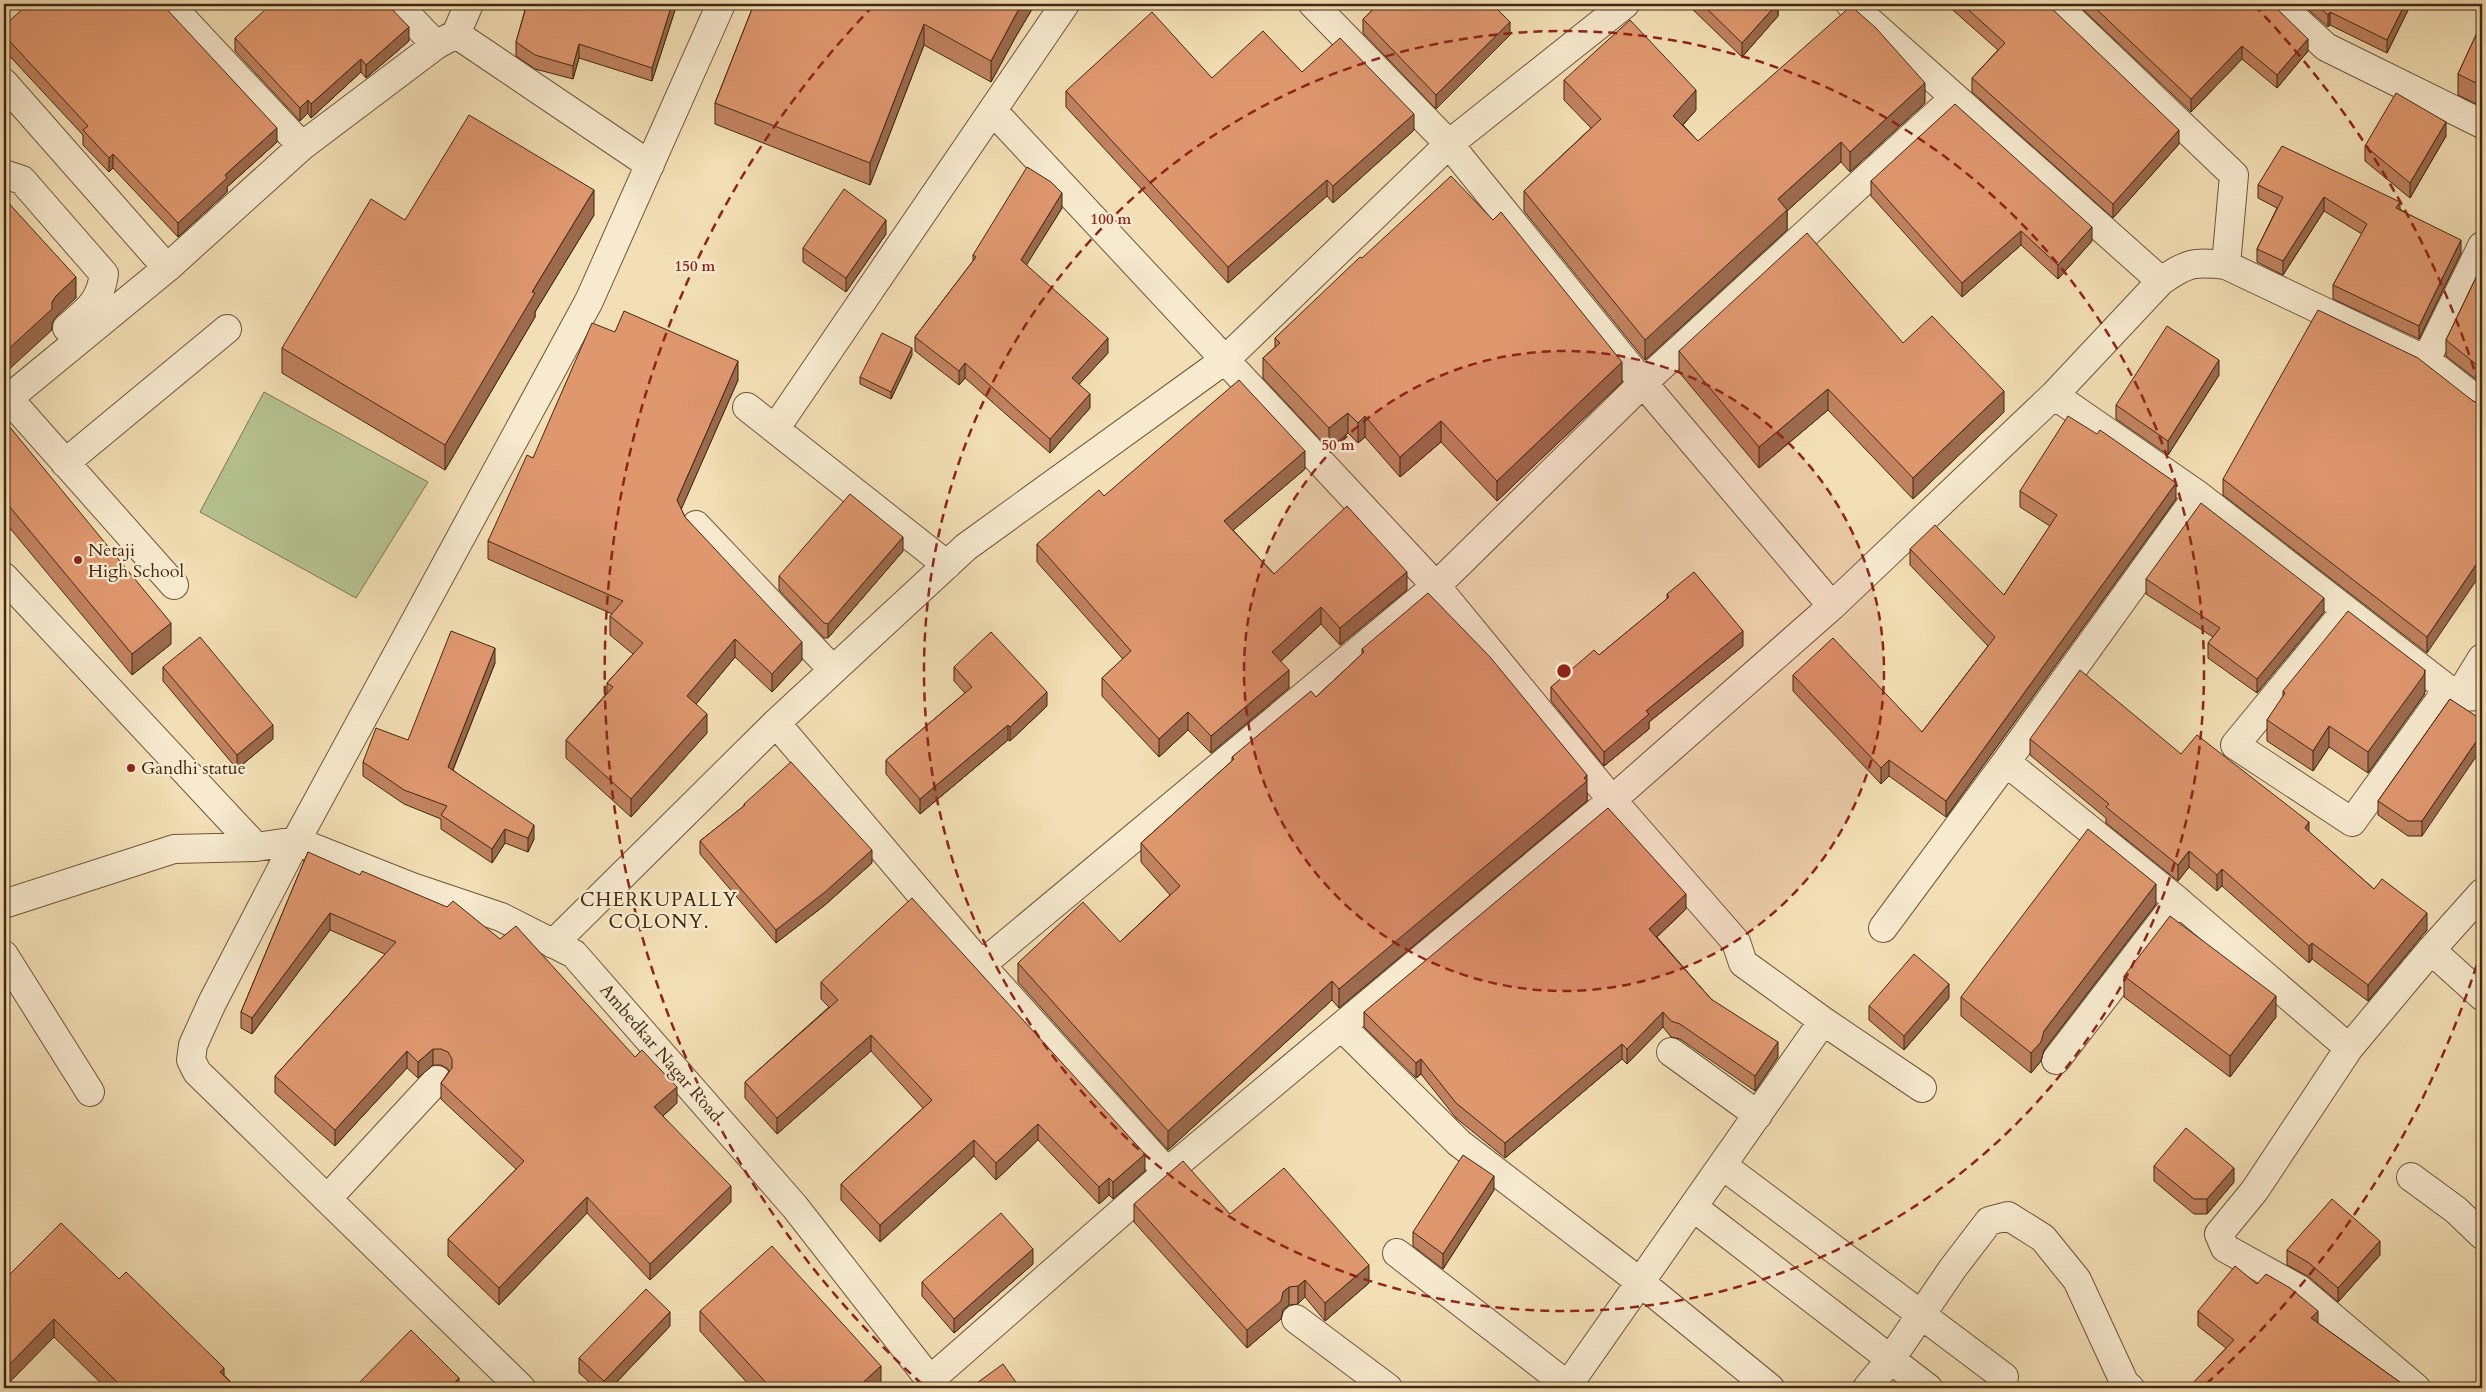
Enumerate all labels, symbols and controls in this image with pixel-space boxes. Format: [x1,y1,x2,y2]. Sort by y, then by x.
text: 100 m [1091,209,1132,229]
text: 150 m [675,256,716,276]
text: 50 m [1321,435,1355,455]
place label: Netaji High School [88,538,184,584]
marker: Netaji High School [72,554,84,566]
centre of rings [1555,662,1573,680]
place label: Gandhi statue [141,756,246,781]
marker: Gandhi statue [125,762,137,774]
district label: CHERKUPALLY COLONY. [580,887,738,935]
street label: Ambedkar Nagar Road [594,978,729,1128]

